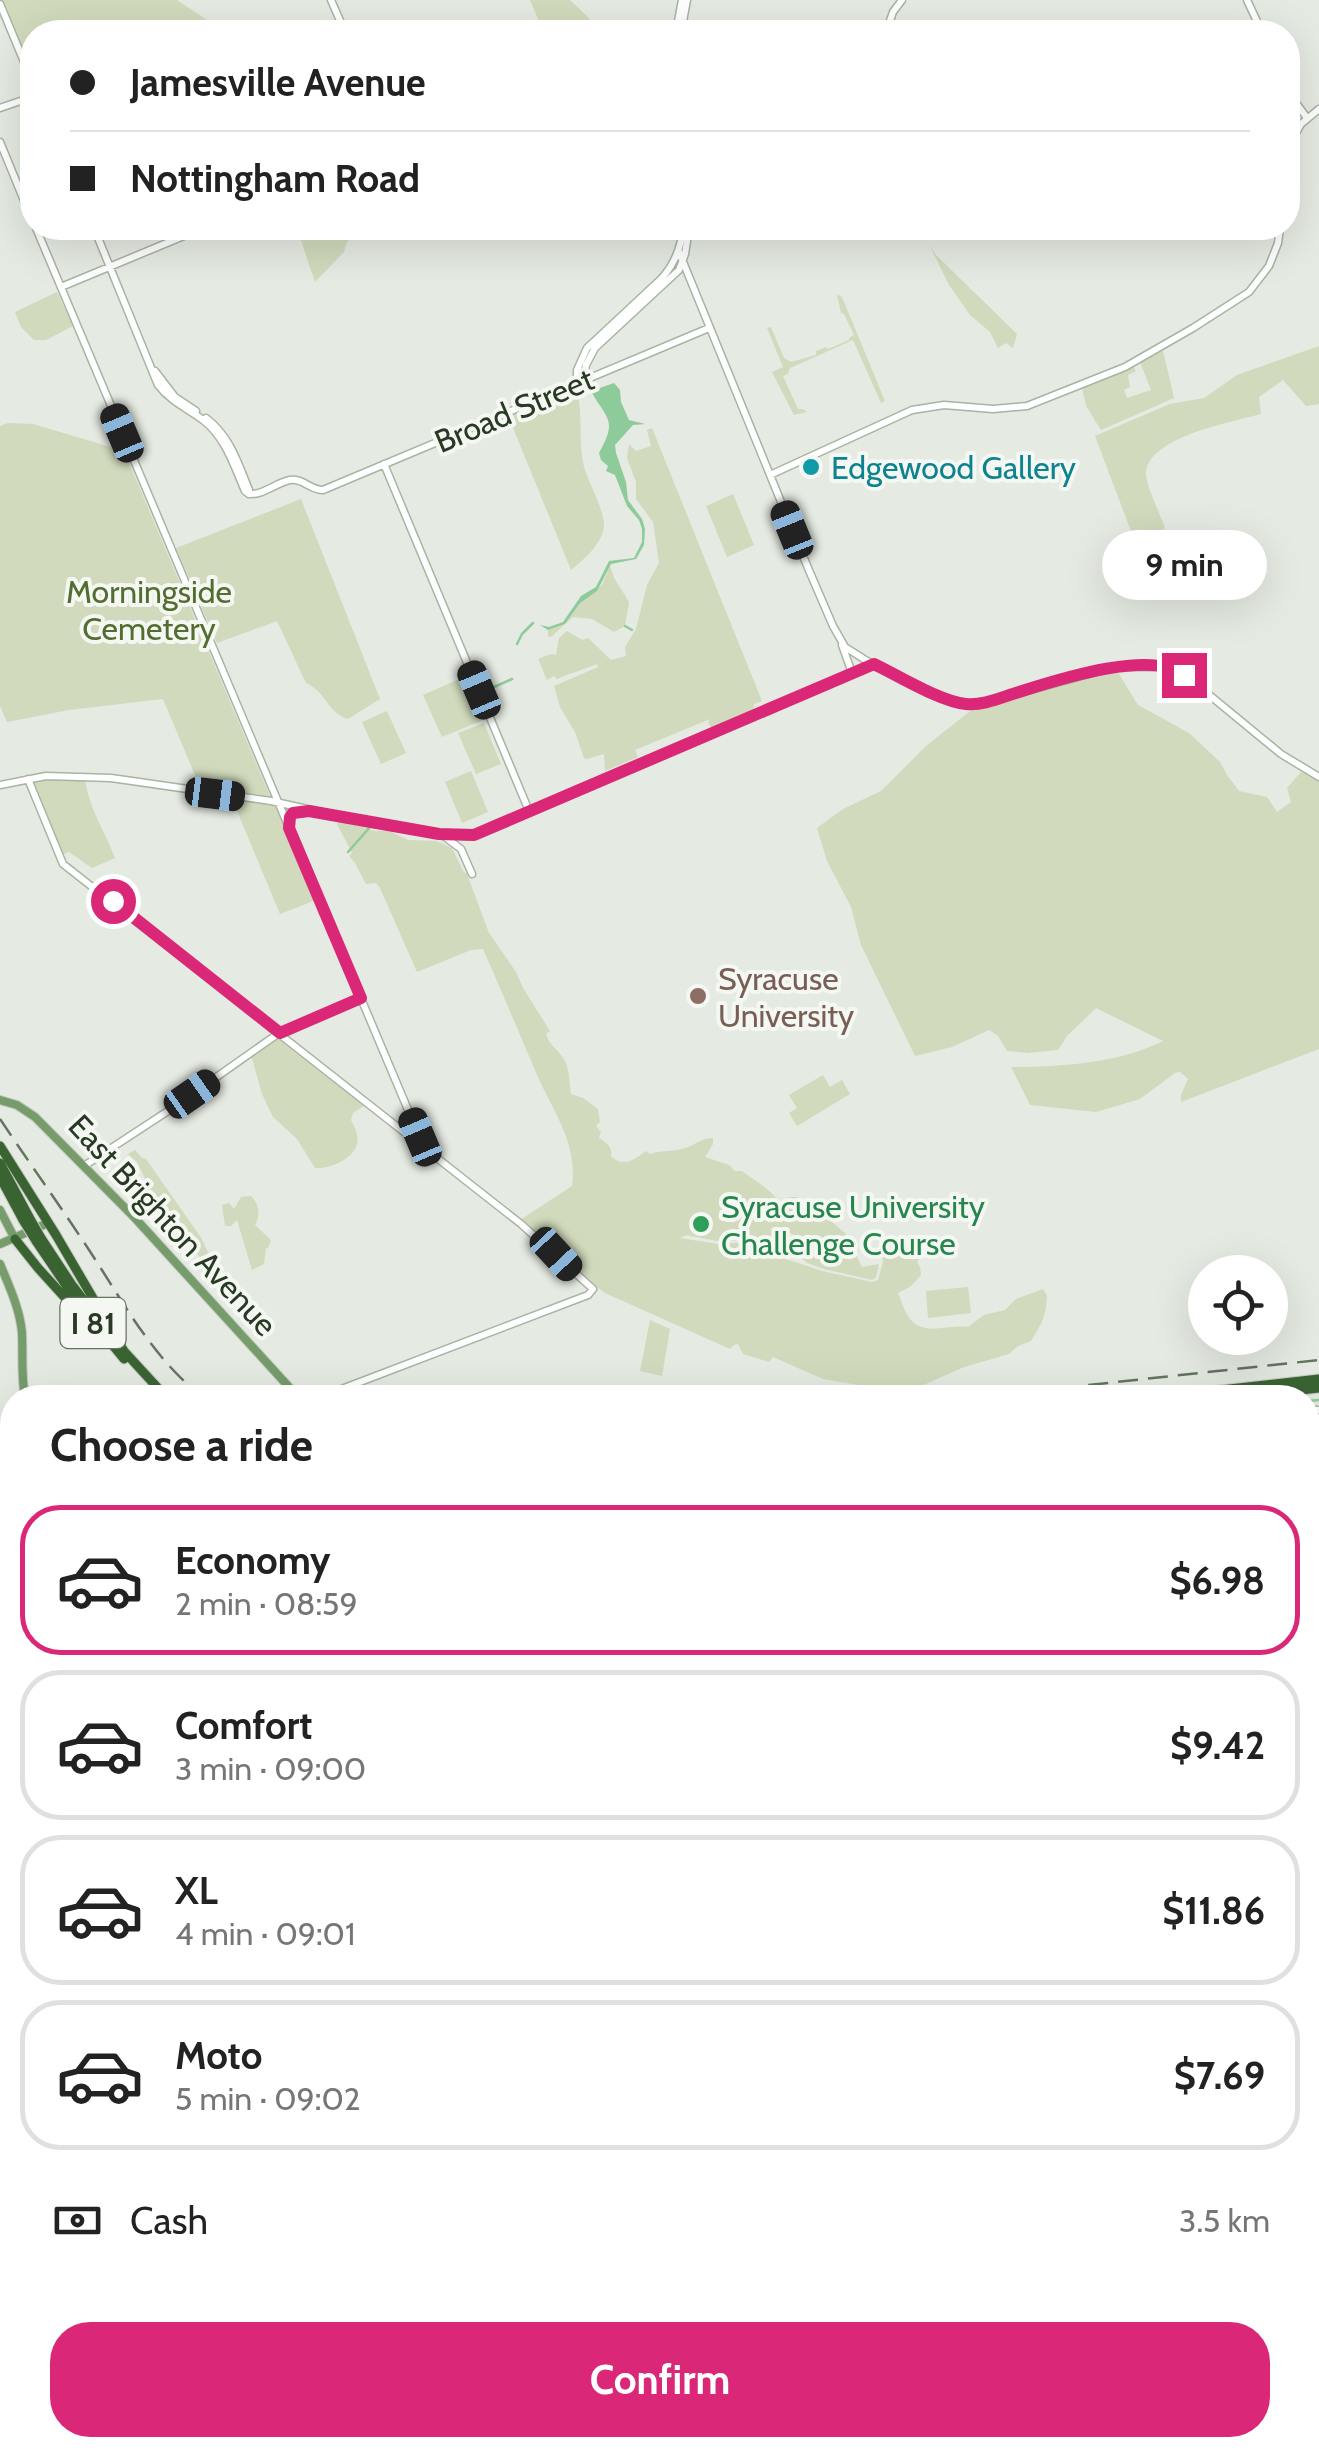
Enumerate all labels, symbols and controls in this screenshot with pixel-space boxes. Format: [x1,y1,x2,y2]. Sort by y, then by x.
text: Jamesville Avenue [130,59,426,106]
text: Nottingham Road [130,155,420,202]
street label: Broad Street [429,359,599,461]
car [96,400,148,466]
place label: Edgewood Gallery [831,448,1076,487]
marker: Edgewood Gallery [800,456,822,478]
car [767,497,817,563]
callout: 9 min [1102,530,1266,600]
text: 9 min [1145,545,1224,584]
park label: Morningside Cemetery [66,572,232,648]
route end [1162,653,1207,698]
car [453,657,505,723]
car [183,775,247,813]
route start [91,879,136,924]
place label: Syracuse University [718,959,854,1035]
marker: Syracuse University [687,985,709,1007]
car [159,1065,225,1123]
car [394,1104,446,1170]
street label: East Brighton Avenue [61,1106,285,1344]
place label: Syracuse University Challenge Course [721,1187,985,1263]
marker: Syracuse University Challenge Course [690,1213,712,1235]
car [525,1222,587,1286]
map controls [1188,1255,1288,1355]
button: locate [1188,1255,1288,1355]
road number: I 81 [61,1298,126,1348]
text: Choose a ride [50,1418,313,1472]
icon: car [55,1535,145,1625]
text: Economy [175,1537,330,1584]
text: $6.98 [1169,1557,1265,1604]
text: 2 min · 08:59 [175,1584,358,1623]
icon: car [55,1700,145,1790]
text: Comfort [175,1702,312,1749]
text: $9.42 [1170,1722,1265,1769]
text: 3 min · 09:00 [175,1749,366,1788]
icon: car [55,1865,145,1955]
text: XL [175,1867,218,1914]
text: $11.86 [1162,1887,1265,1934]
text: 4 min · 09:01 [175,1914,355,1953]
icon: car [55,2030,145,2120]
text: Moto [175,2032,262,2079]
text: $7.69 [1174,2052,1265,2099]
text: 5 min · 09:02 [175,2079,361,2118]
icon: cash [50,2193,105,2248]
text: Cash [130,2197,208,2244]
text: 3.5 km [1179,2201,1270,2240]
button: Confirm [50,2322,1270,2437]

